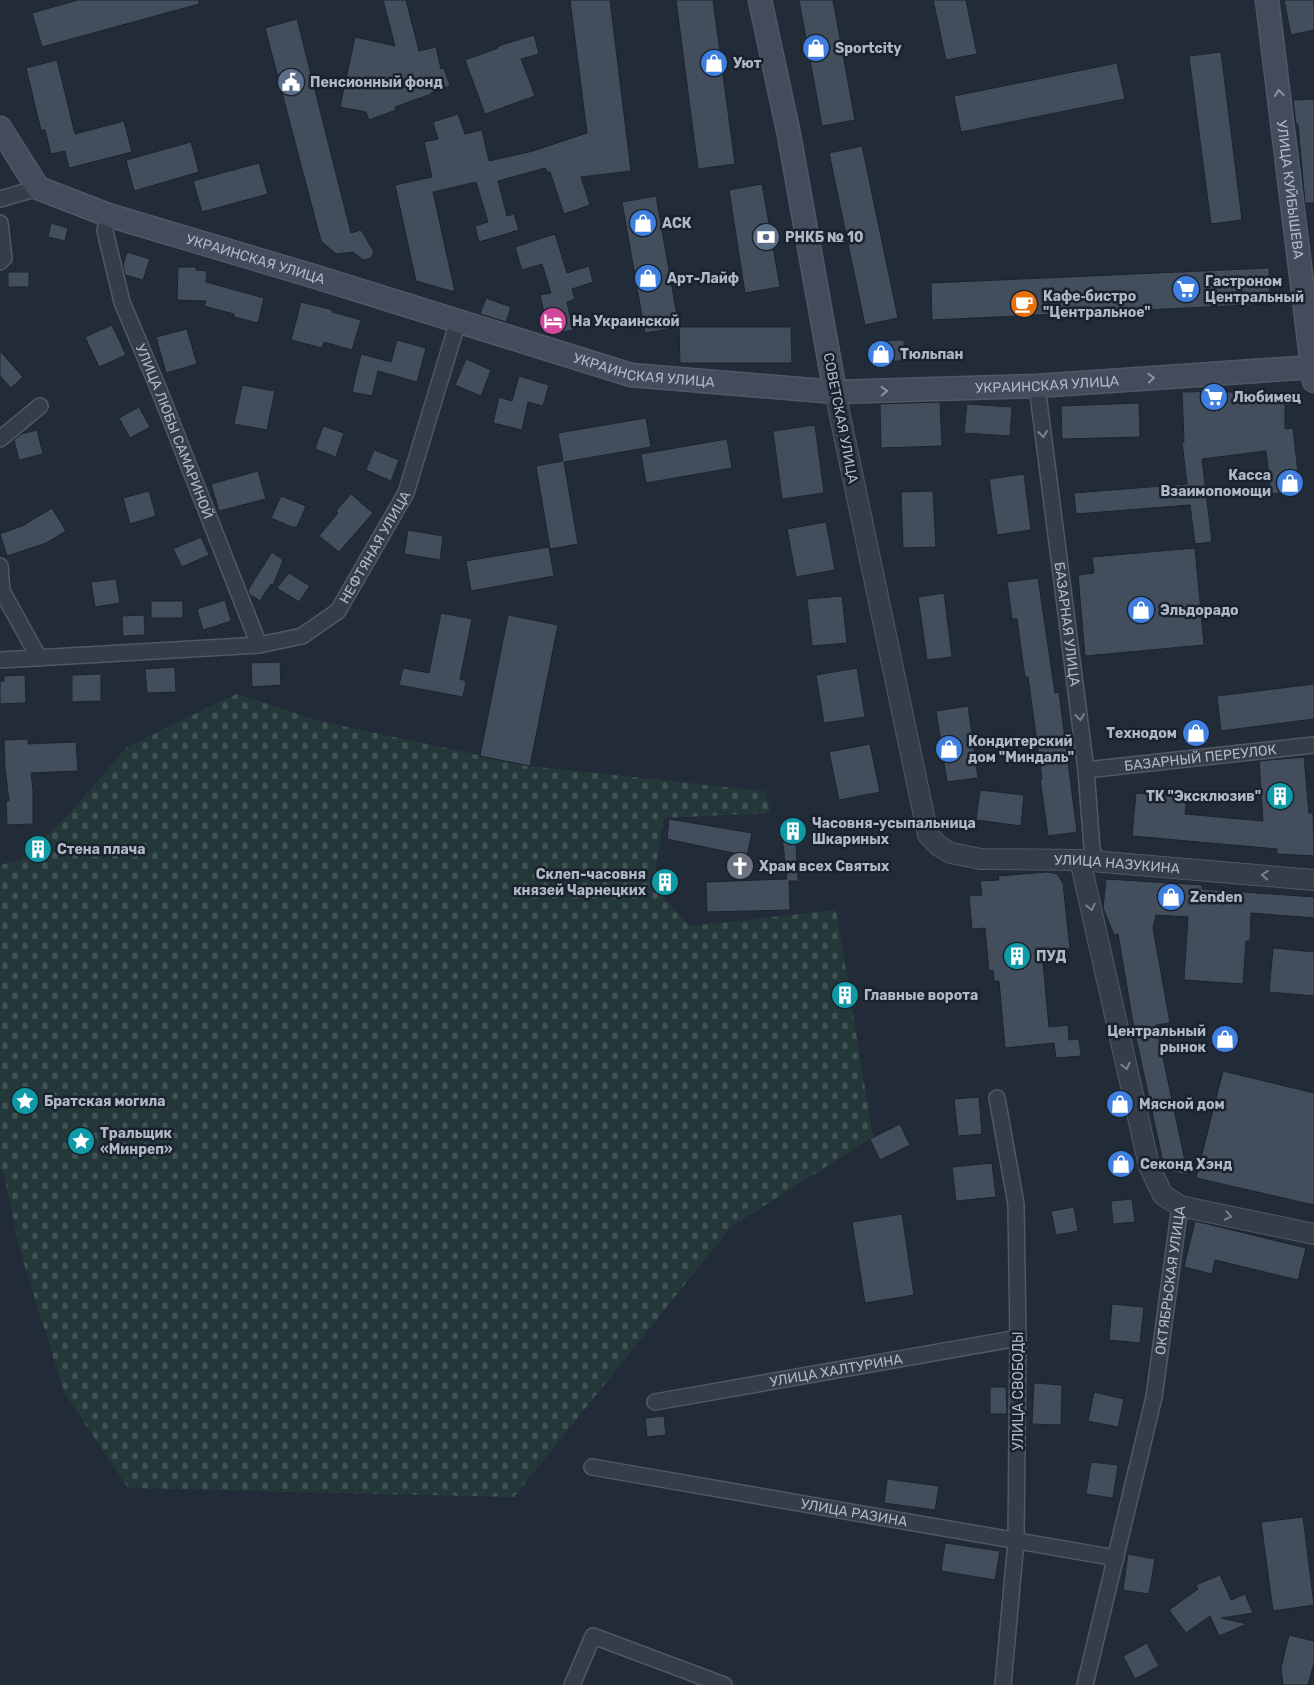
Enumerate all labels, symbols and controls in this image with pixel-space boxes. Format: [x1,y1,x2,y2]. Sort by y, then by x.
shop icon: Sportcity [801,33,831,63]
place label: Sportcity [835,40,902,57]
shop icon: Уют [699,48,729,78]
place label: Уют [733,55,762,72]
public building icon: Пенсионный фонд [276,67,306,97]
place label: Пенсионный фонд [310,74,443,91]
one-way arrow [1274,88,1285,96]
street label: УЛИЦА КУЙБЫШЕВА [1273,119,1307,261]
shop icon: АСК [628,208,658,238]
place label: АСК [662,215,692,232]
bank icon: РНКБ № 10 [751,222,781,252]
place label: РНКБ № 10 [785,229,863,246]
street label: УКРАИНСКАЯ УЛИЦА [184,231,328,288]
shop icon: Арт-Лайф [633,263,663,293]
place label: Арт-Лайф [667,270,739,287]
place label: Гастроном Центральный [1205,273,1304,306]
supermarket icon: Гастроном Центральный [1171,274,1201,304]
place label: Кафе‐бистро "Центральное" [1043,288,1151,321]
cafe icon: Кафе‐бистро "Центральное" [1009,289,1039,319]
hotel icon: На Украинской [538,306,568,336]
place label: На Украинской [572,313,680,330]
shop icon: Тюльпан [866,339,896,369]
street label: УЛИЦА ЛЮБЫ САМАРИНОЙ [132,342,218,521]
place label: Тюльпан [900,346,964,363]
street label: УКРАИНСКАЯ УЛИЦА [571,350,716,391]
street label: СОВЕТСКАЯ УЛИЦА [819,351,862,486]
street label: УКРАИНСКАЯ УЛИЦА [975,372,1120,397]
one-way arrow [1147,373,1155,384]
supermarket icon: Любимец [1199,382,1229,412]
one-way arrow [880,385,888,396]
place label: Любимец [1233,389,1301,406]
one-way arrow [1038,430,1048,439]
place label: Касса Взаимопомощи [1160,467,1271,500]
shop icon: Касса Взаимопомощи [1275,468,1305,498]
street label: НЕФТЯНАЯ УЛИЦА [336,487,415,607]
street label: БАЗАРНАЯ УЛИЦА [1051,561,1083,688]
shop icon: Эльдорадо [1126,595,1156,625]
place label: Эльдорадо [1160,602,1239,619]
one-way arrow [1074,713,1085,721]
shop icon: Технодом [1181,718,1211,748]
place label: Технодом [1106,725,1177,742]
place label: Кондитерский дом "Миндаль" [968,733,1074,766]
shop icon: Кондитерский дом "Миндаль" [934,734,964,764]
street label: БАЗАРНЫЙ ПЕРЕУЛОК [1123,741,1277,775]
building icon: ТК "Эксклюзив" [1265,781,1295,811]
place label: ТК "Эксклюзив" [1146,788,1261,805]
place label: Часовня-усыпальница Шкариных [812,815,976,848]
building icon: Часовня-усыпальница Шкариных [778,816,808,846]
building icon: Стена плача [23,834,53,864]
place label: Стена плача [57,841,146,858]
church icon: Храм всех Святых [725,851,755,881]
street label: УЛИЦА НАЗУКИНА [1054,852,1181,878]
place label: Храм всех Святых [759,858,890,875]
place label: Склеп-часовня князей Чарнецких [513,866,647,899]
building icon: Склеп-часовня князей Чарнецких [650,867,680,897]
one-way arrow [1261,870,1269,881]
shop icon: Zenden [1156,882,1186,912]
place label: Zenden [1190,889,1242,906]
one-way arrow [1085,903,1096,912]
building icon: ПУД [1002,941,1032,971]
place label: ПУД [1036,948,1067,965]
building icon: Главные ворота [830,980,860,1010]
place label: Главные ворота [864,987,978,1004]
place label: Центральный рынок [1107,1023,1207,1056]
shop icon: Центральный рынок [1210,1024,1240,1054]
one-way arrow [1120,1061,1131,1070]
place icon: Братская могила [10,1086,40,1116]
shop icon: Мясной дом [1105,1089,1135,1119]
place label: Братская могила [44,1093,165,1110]
place label: Мясной дом [1139,1096,1225,1113]
place label: Тральщик «Минреп» [100,1125,173,1158]
place icon: Тральщик «Минреп» [66,1126,96,1156]
shop icon: Секонд Хэнд [1106,1149,1136,1179]
place label: Секонд Хэнд [1140,1156,1232,1173]
street label: ОКТЯБРЬСКАЯ УЛИЦА [1152,1204,1189,1356]
one-way arrow [1224,1210,1232,1221]
street label: УЛИЦА СВОБОДЫ [1010,1331,1027,1451]
street label: УЛИЦА ХАЛТУРИНА [769,1350,905,1391]
street label: УЛИЦА РАЗИНА [799,1495,909,1531]

